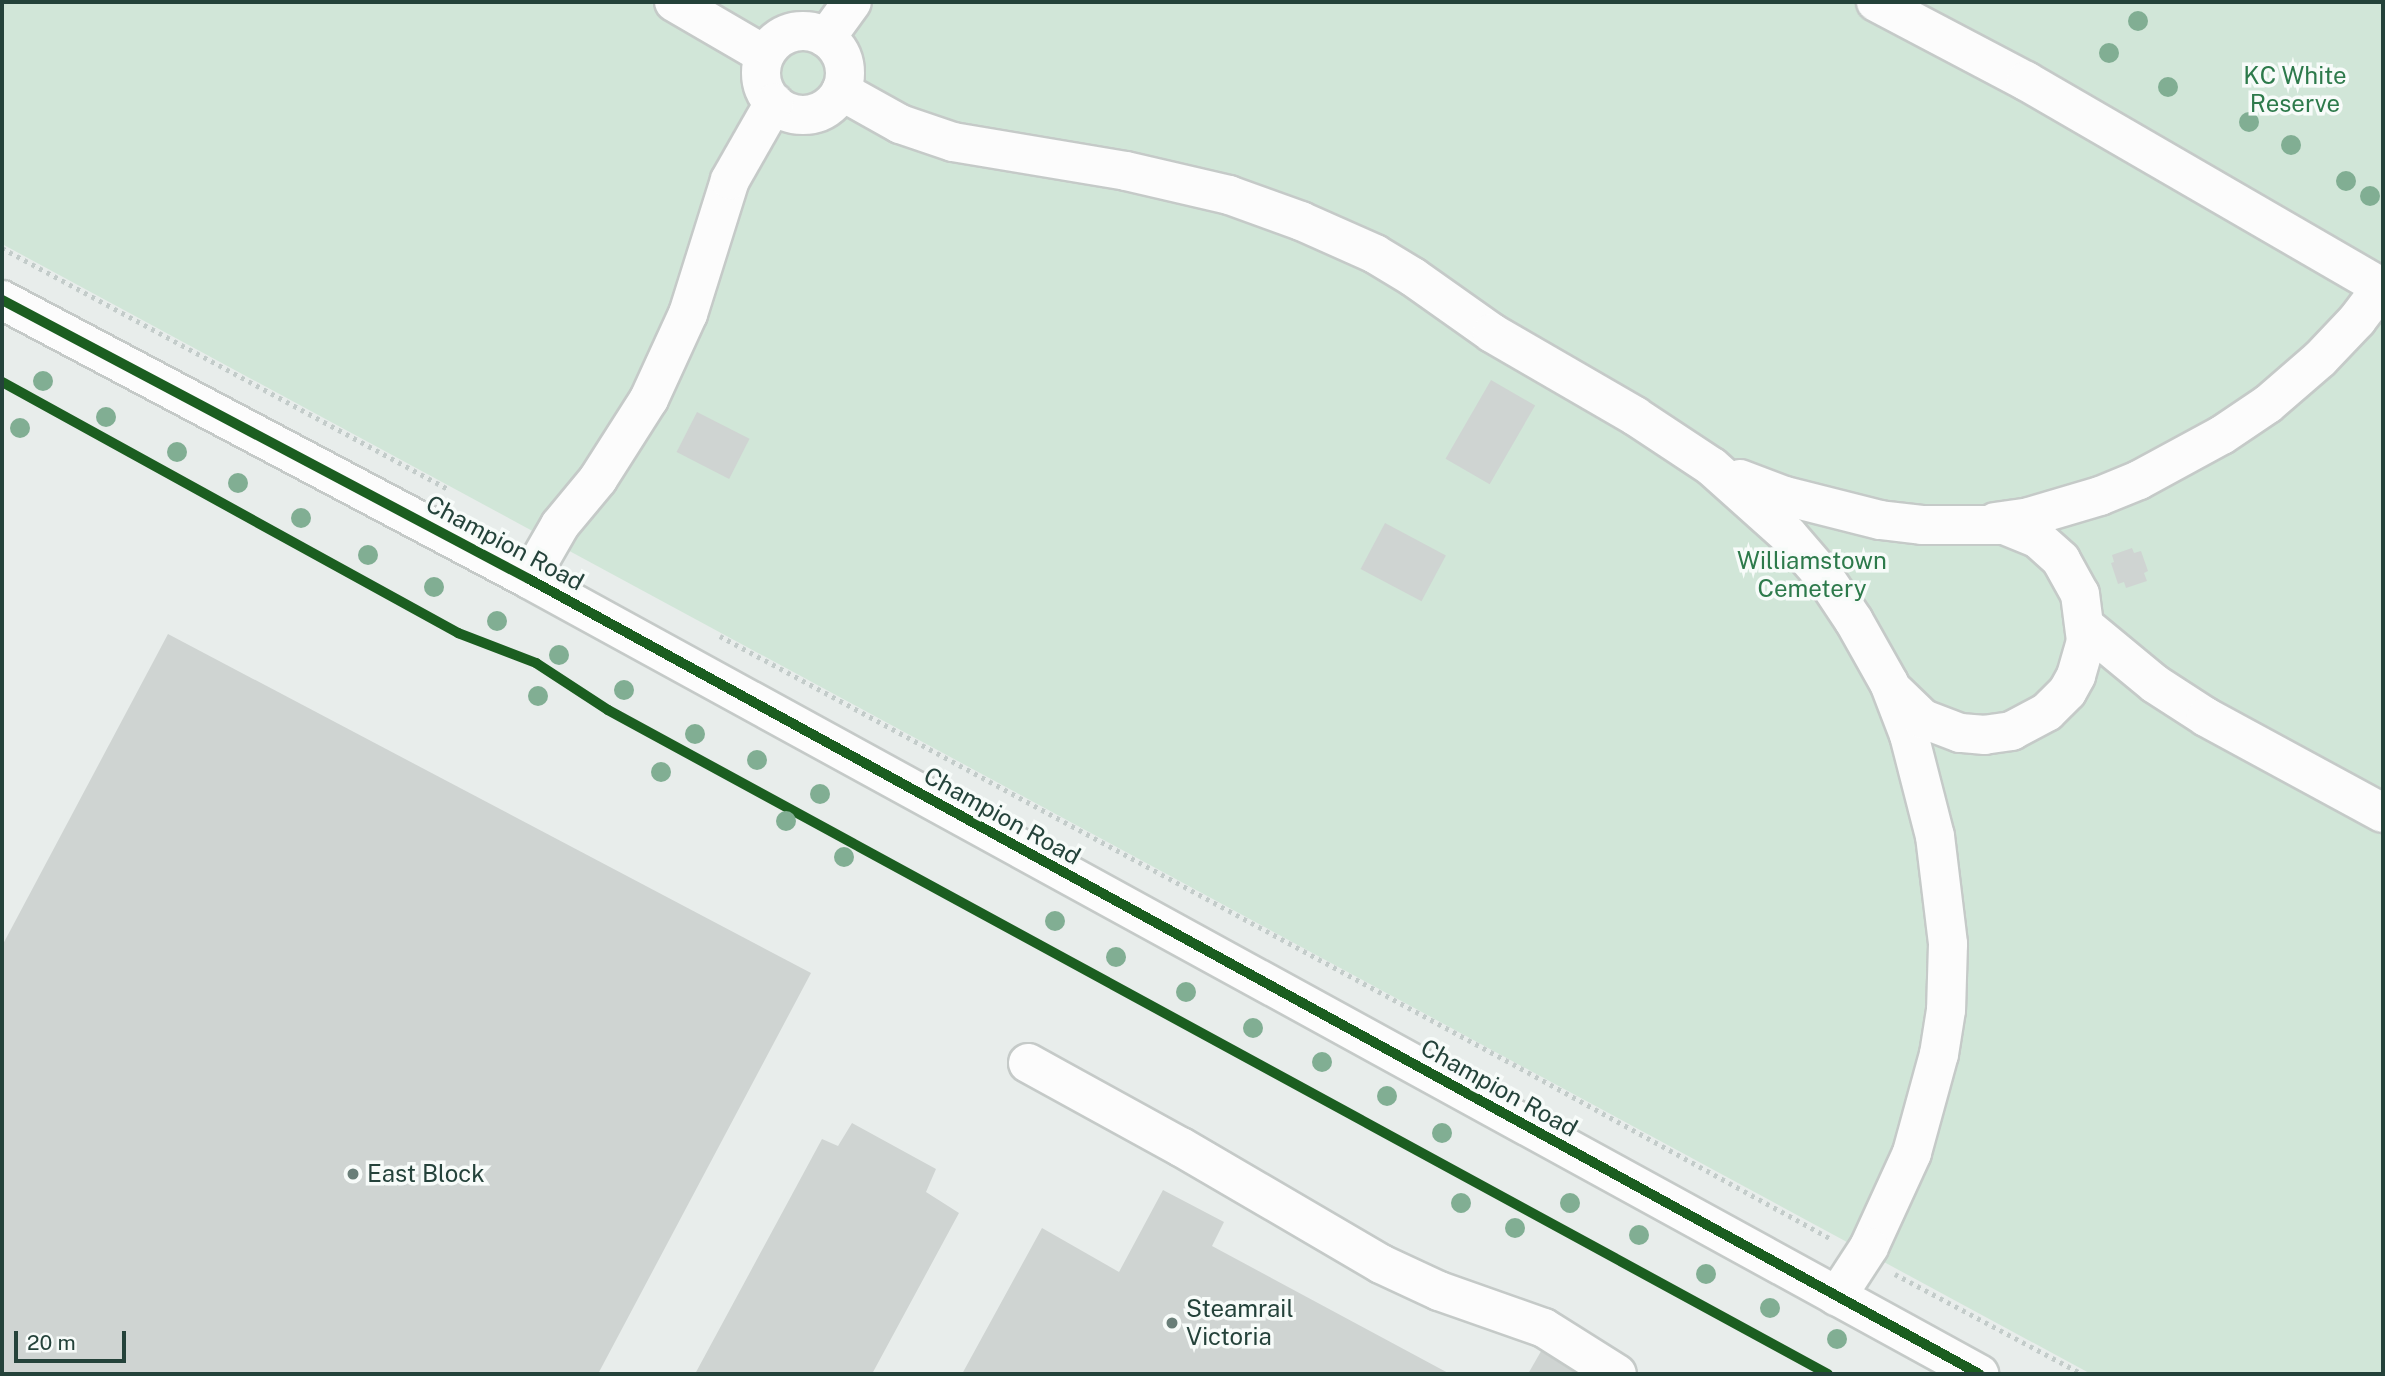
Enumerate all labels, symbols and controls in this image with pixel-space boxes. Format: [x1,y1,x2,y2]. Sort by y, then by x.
park label: KC White Reserve [2243,62,2347,118]
street label: Champion Road [421,489,589,597]
park label: Williamstown Cemetery [1737,547,1887,603]
street label: Champion Road [919,761,1085,871]
street label: Champion Road [1416,1033,1582,1143]
place label: East Block [367,1160,485,1188]
marker: East Block [345,1166,361,1182]
place label: Steamrail Victoria [1186,1295,1294,1351]
marker: Steamrail Victoria [1164,1315,1180,1331]
scale bar [18,1316,130,1360]
text: 20 m [27,1330,76,1355]

